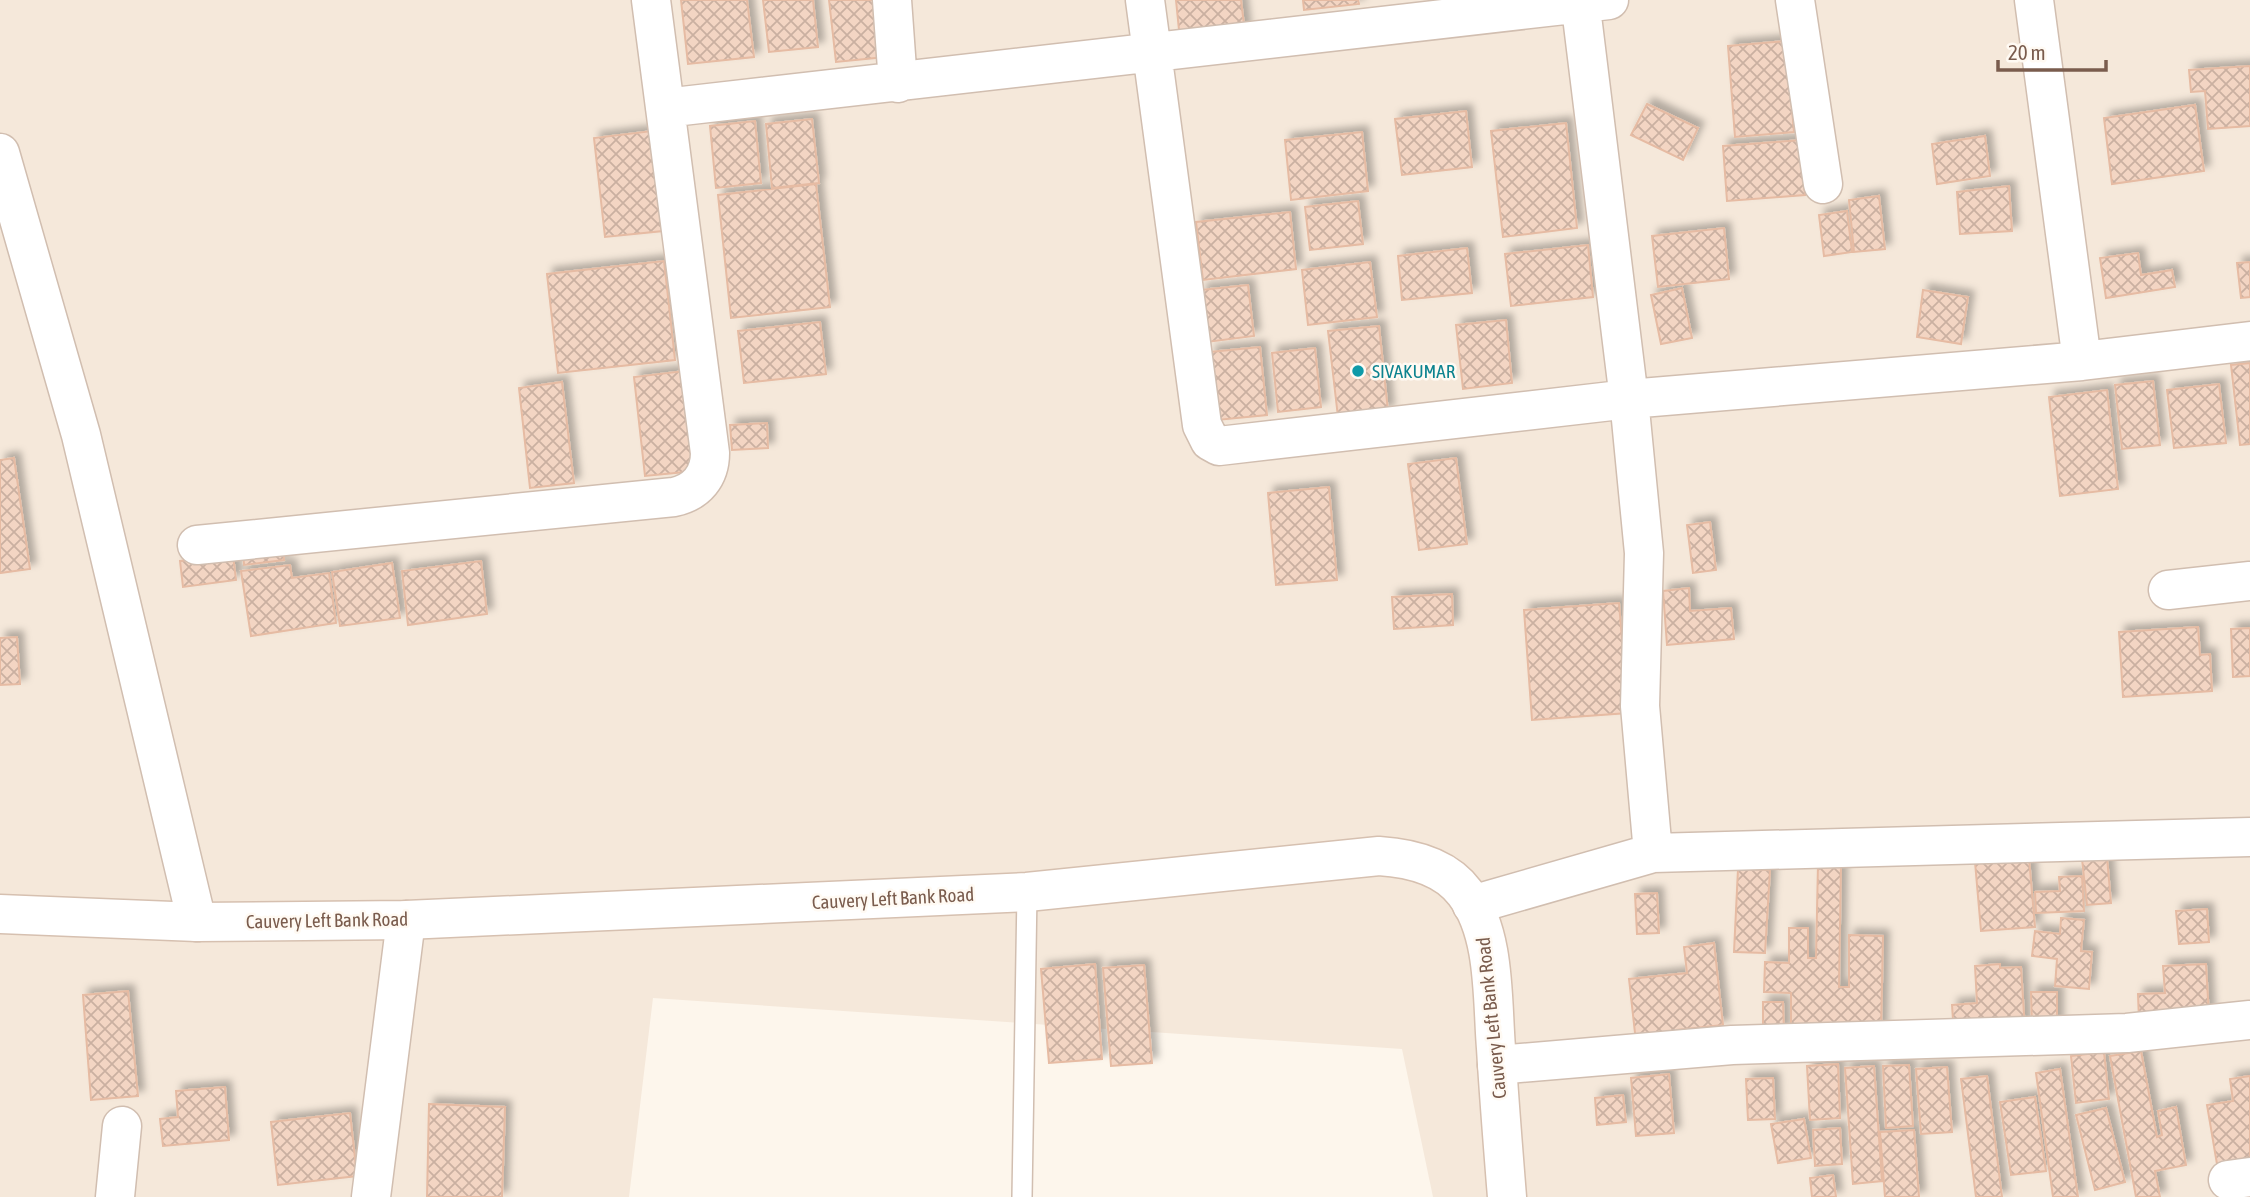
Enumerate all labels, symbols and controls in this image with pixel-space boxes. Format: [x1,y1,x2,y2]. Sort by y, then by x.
scale bar [1998,28,2106,72]
text: 20 m [2008,40,2046,64]
place label: SIVAKUMAR [1372,360,1456,382]
marker: SIVAKUMAR [1350,363,1366,379]
street label: Cauvery Left Bank Road [811,883,975,913]
street label: Cauvery Left Bank Road [246,908,408,932]
street label: Cauvery Left Bank Road [1472,936,1510,1100]

